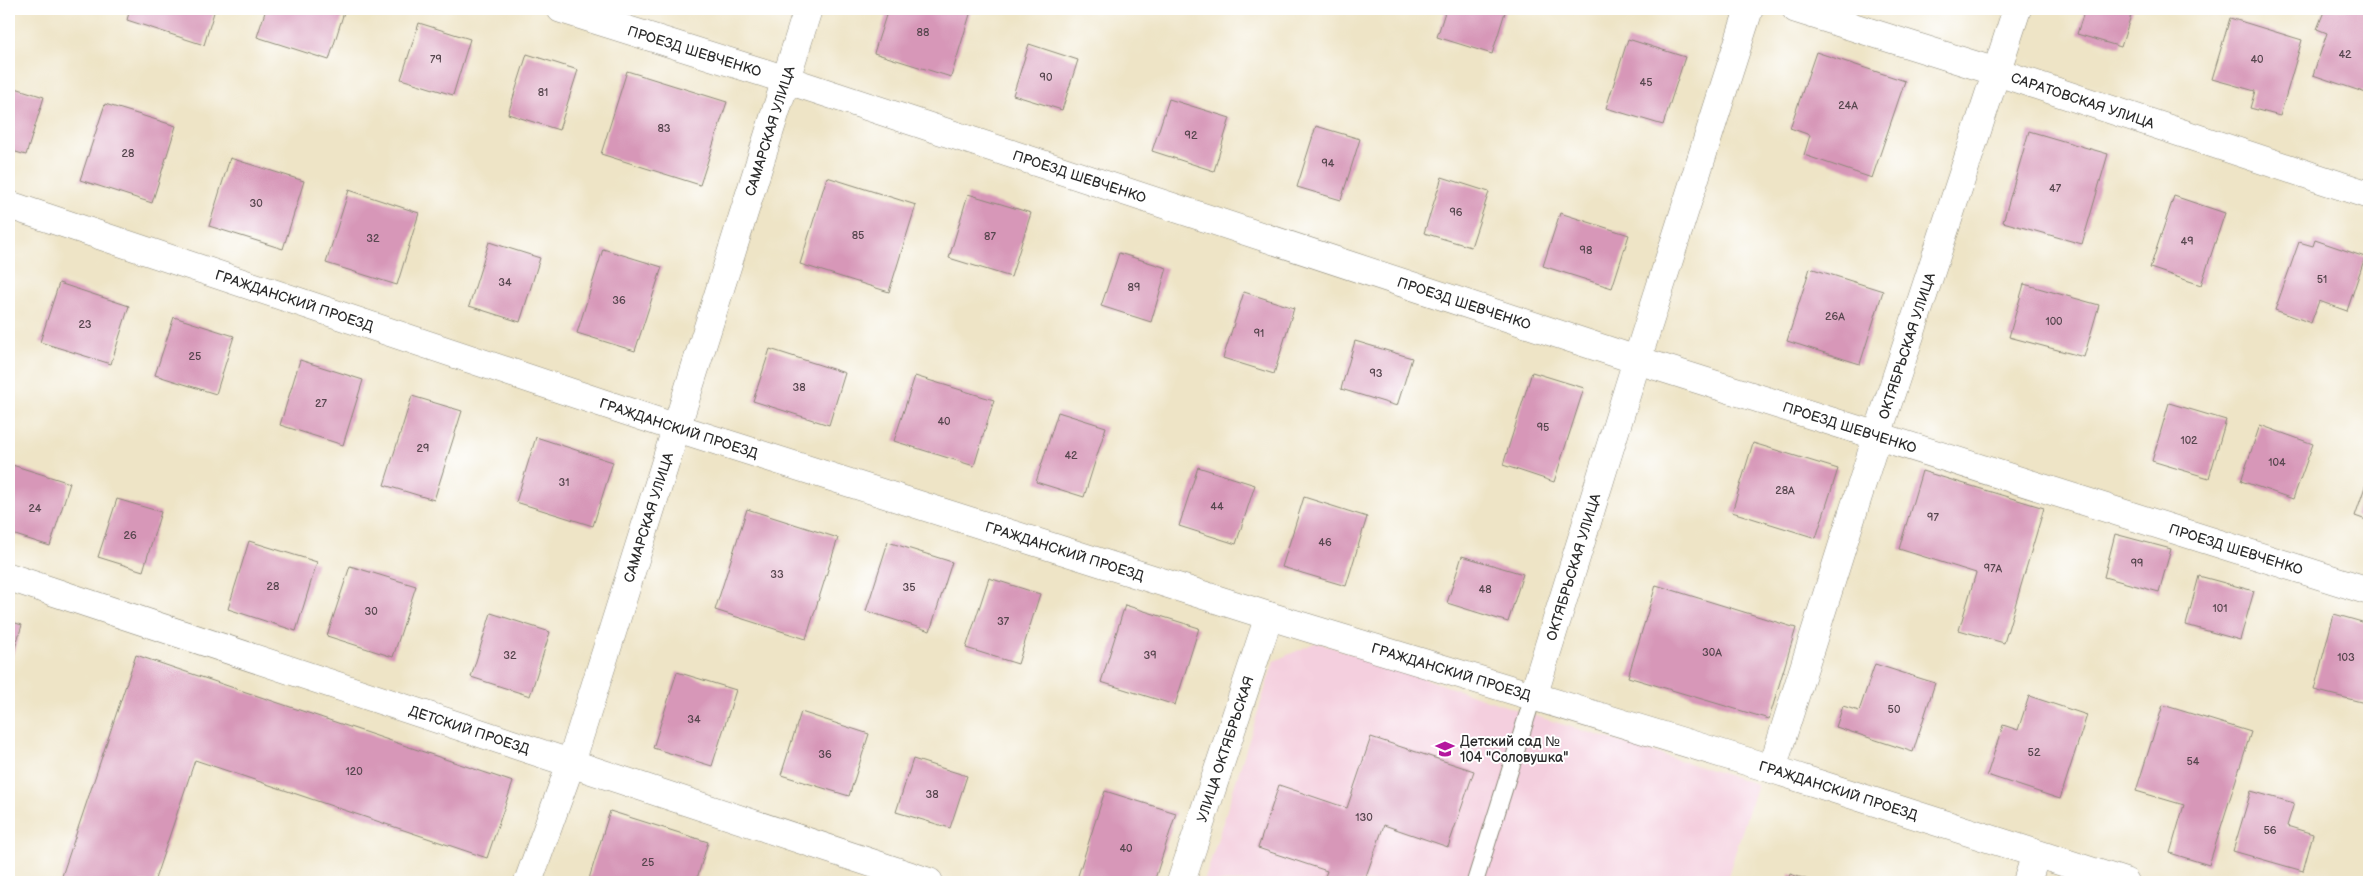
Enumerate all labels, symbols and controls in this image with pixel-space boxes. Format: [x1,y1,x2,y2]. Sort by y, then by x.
street label: ПРОЕЗД ШЕВЧЕНКО [625,22,764,80]
house number: 88 [917,26,929,39]
house number: 42 [2338,48,2352,61]
house number: 79 [430,53,442,66]
house number: 40 [2250,53,2264,66]
street label: САМАРСКАЯ УЛИЦА [742,64,799,198]
street label: САРАТОВСКАЯ УЛИЦА [2009,69,2157,133]
house number: 90 [1040,71,1053,84]
house number: 45 [1639,76,1653,89]
house number: 81 [538,86,548,99]
house number: 24А [1838,99,1858,112]
house number: 83 [657,122,671,135]
house number: 92 [1185,129,1198,142]
house number: 28 [122,147,134,160]
street label: ПРОЕЗД ШЕВЧЕНКО [1010,147,1149,207]
house number: 94 [1321,157,1335,170]
house number: 47 [2049,182,2062,195]
house number: 30 [249,197,263,210]
house number: 96 [1449,206,1463,219]
house number: 85 [852,229,864,242]
house number: 87 [984,230,996,243]
house number: 32 [366,232,380,245]
house number: 49 [2180,235,2194,248]
house number: 98 [1580,244,1592,257]
street label: ГРАЖДАНСКИЙ ПРОЕЗД [213,266,376,335]
street label: ОКТЯБРЬСКАЯ УЛИЦА [1875,270,1939,421]
house number: 51 [2317,273,2327,286]
street label: ПРОЕЗД ШЕВЧЕНКО [1395,274,1533,334]
house number: 34 [498,276,512,289]
house number: 89 [1128,281,1140,294]
house number: 36 [612,294,626,307]
house number: 26А [1825,310,1845,323]
house number: 100 [2045,315,2063,328]
house number: 23 [78,318,92,331]
house number: 91 [1254,327,1264,340]
house number: 25 [189,350,201,363]
house number: 93 [1369,367,1383,380]
house number: 38 [792,381,806,394]
street label: ГРАЖДАНСКИЙ ПРОЕЗД [597,395,760,462]
house number: 27 [315,397,328,410]
street label: ПРОЕЗД ШЕВЧЕНКО [1780,399,1919,457]
house number: 40 [937,415,951,428]
house number: 95 [1537,421,1549,434]
house number: 102 [2180,434,2198,447]
house number: 29 [417,442,429,455]
house number: 42 [1064,449,1078,462]
street label: САМАРСКАЯ УЛИЦА [620,450,677,585]
house number: 104 [2268,456,2286,469]
house number: 31 [558,476,570,489]
house number: 28А [1775,484,1795,497]
street label: ОКТЯБРЬСКАЯ УЛИЦА [1543,491,1604,643]
house number: 44 [1210,500,1224,513]
house number: 24 [28,502,42,515]
house number: 97 [1927,511,1939,524]
street label: ГРАЖДАНСКИЙ ПРОЕЗД [983,518,1146,585]
street label: ПРОЕЗД ШЕВЧЕНКО [2167,520,2305,579]
house number: 26 [123,529,137,542]
house number: 46 [1318,536,1332,549]
house number: 99 [2131,557,2143,570]
house number: 97А [1984,562,2003,575]
house number: 33 [770,568,784,581]
house number: 28 [267,580,279,593]
house number: 35 [902,581,916,594]
house number: 48 [1478,583,1492,596]
house number: 101 [2213,602,2227,615]
house number: 30 [364,605,378,618]
house number: 37 [997,615,1010,628]
street label: ГРАЖДАНСКИЙ ПРОЕЗД [1369,640,1533,704]
house number: 30А [1702,646,1722,659]
house number: 32 [503,649,517,662]
house number: 39 [1143,649,1157,662]
house number: 103 [2337,651,2355,664]
street label: УЛИЦА ОКТЯБРЬСКАЯ [1193,674,1258,825]
street label: ДЕТСКИЙ ПРОЕЗД [407,702,532,758]
house number: 50 [1888,703,1901,716]
house number: 34 [687,713,701,726]
place label: Детский сад № 104 "Соловушка" [1460,733,1568,766]
school or university icon: Детский сад № 104 "Соловушка" [1434,738,1456,760]
house number: 52 [2028,746,2041,759]
house number: 36 [818,748,832,761]
house number: 54 [2186,755,2200,768]
street label: ГРАЖДАНСКИЙ ПРОЕЗД [1757,758,1920,824]
house number: 120 [345,765,363,778]
house number: 38 [925,788,939,801]
house number: 130 [1355,811,1373,824]
house number: 56 [2263,824,2277,837]
house number: 40 [1119,842,1133,855]
house number: 25 [642,856,654,869]

